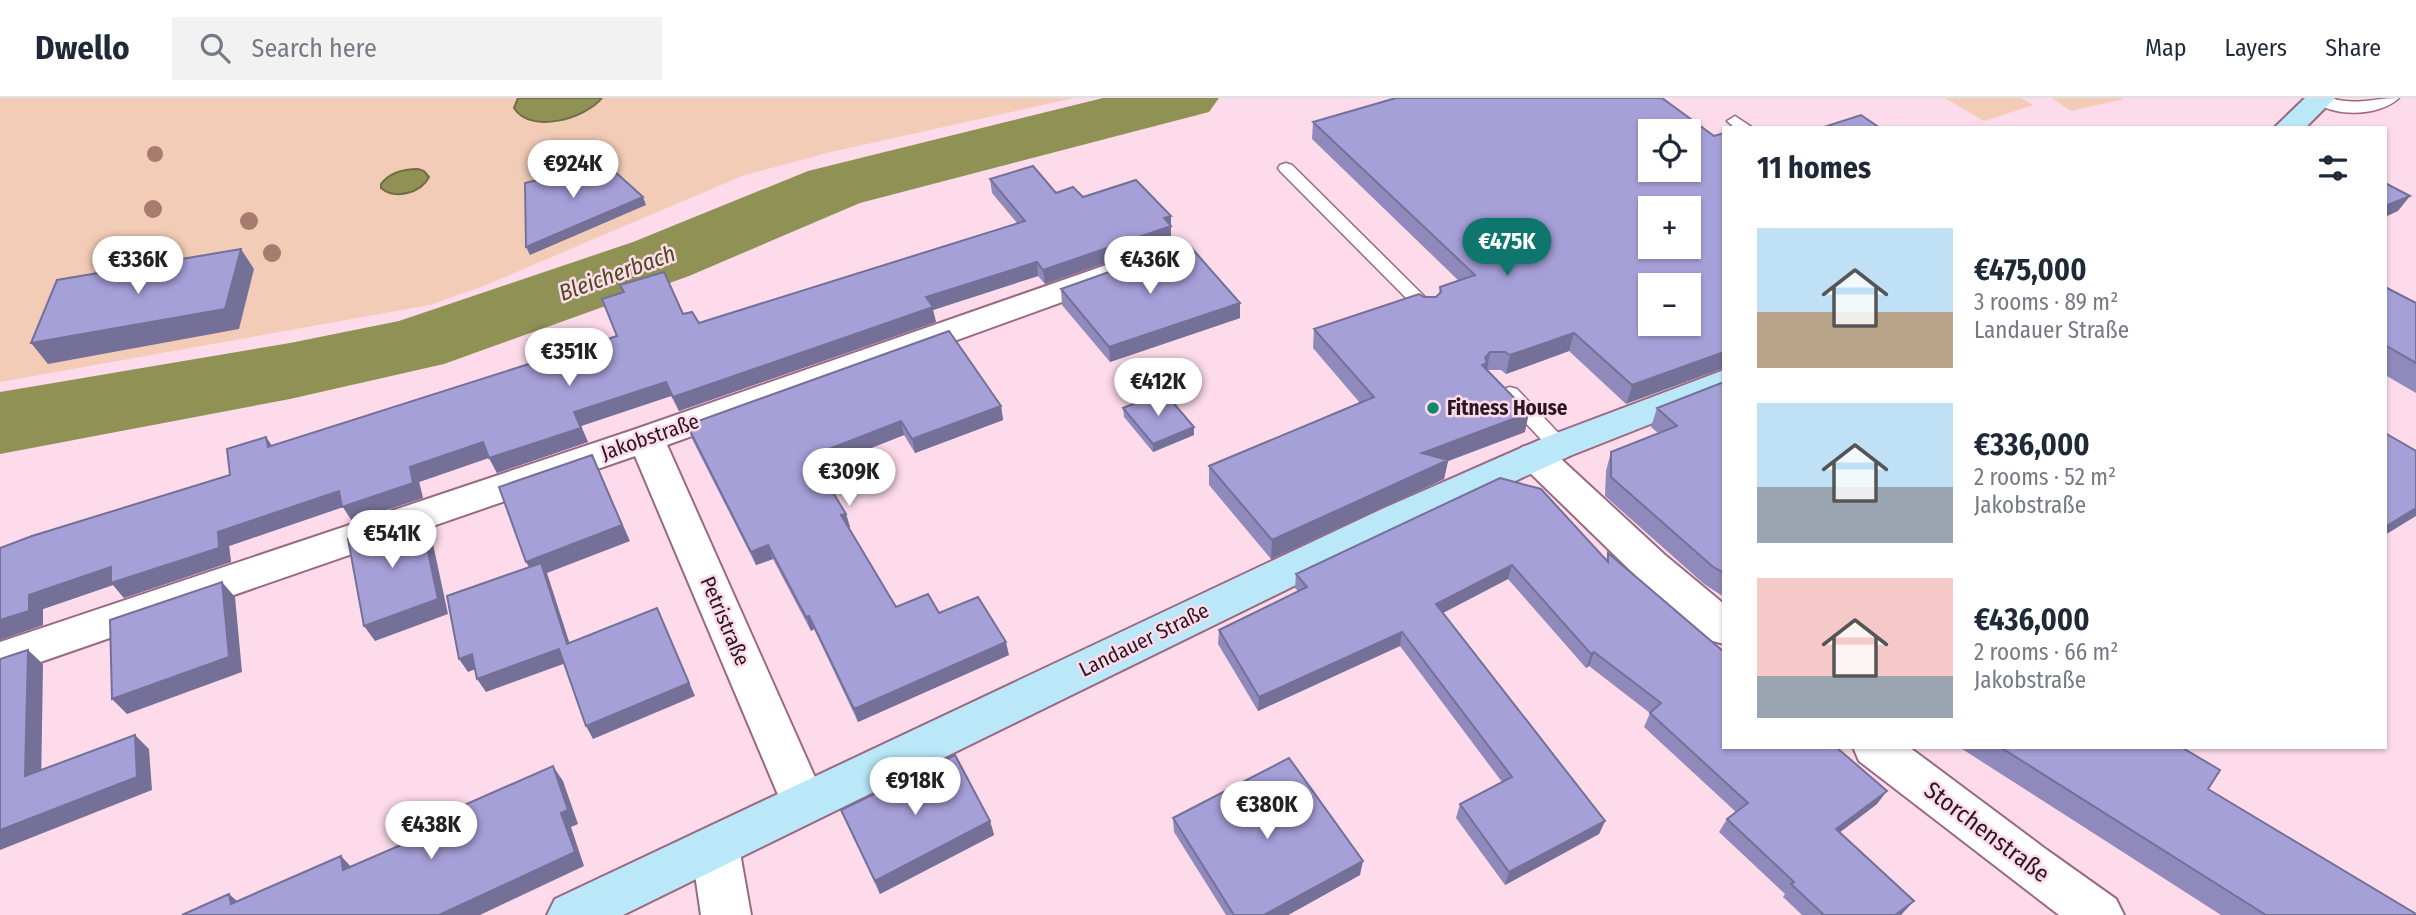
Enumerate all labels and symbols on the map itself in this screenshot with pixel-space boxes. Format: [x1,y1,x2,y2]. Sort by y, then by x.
pin: €924K [524,140,622,200]
pin: €475K [1458,218,1556,278]
pin: €336K [89,236,187,296]
pin: €436K [1101,236,1199,296]
water label: Bleicherbach [555,239,679,307]
pin: €351K [520,328,618,388]
pin: €412K [1109,358,1207,418]
place label: Fitness House [1447,395,1568,421]
marker: Fitness House [1425,400,1441,416]
street label: Jakobstraße [597,408,703,466]
pin: €309K [800,448,898,508]
pin: €541K [343,510,441,570]
street label: Petristraße [695,572,755,670]
street label: Landauer Straße [1075,597,1213,683]
pin: €918K [866,758,964,817]
street label: Storchenstraße [1919,776,2055,888]
pin: €380K [1218,782,1316,841]
pin: €438K [382,802,480,861]

